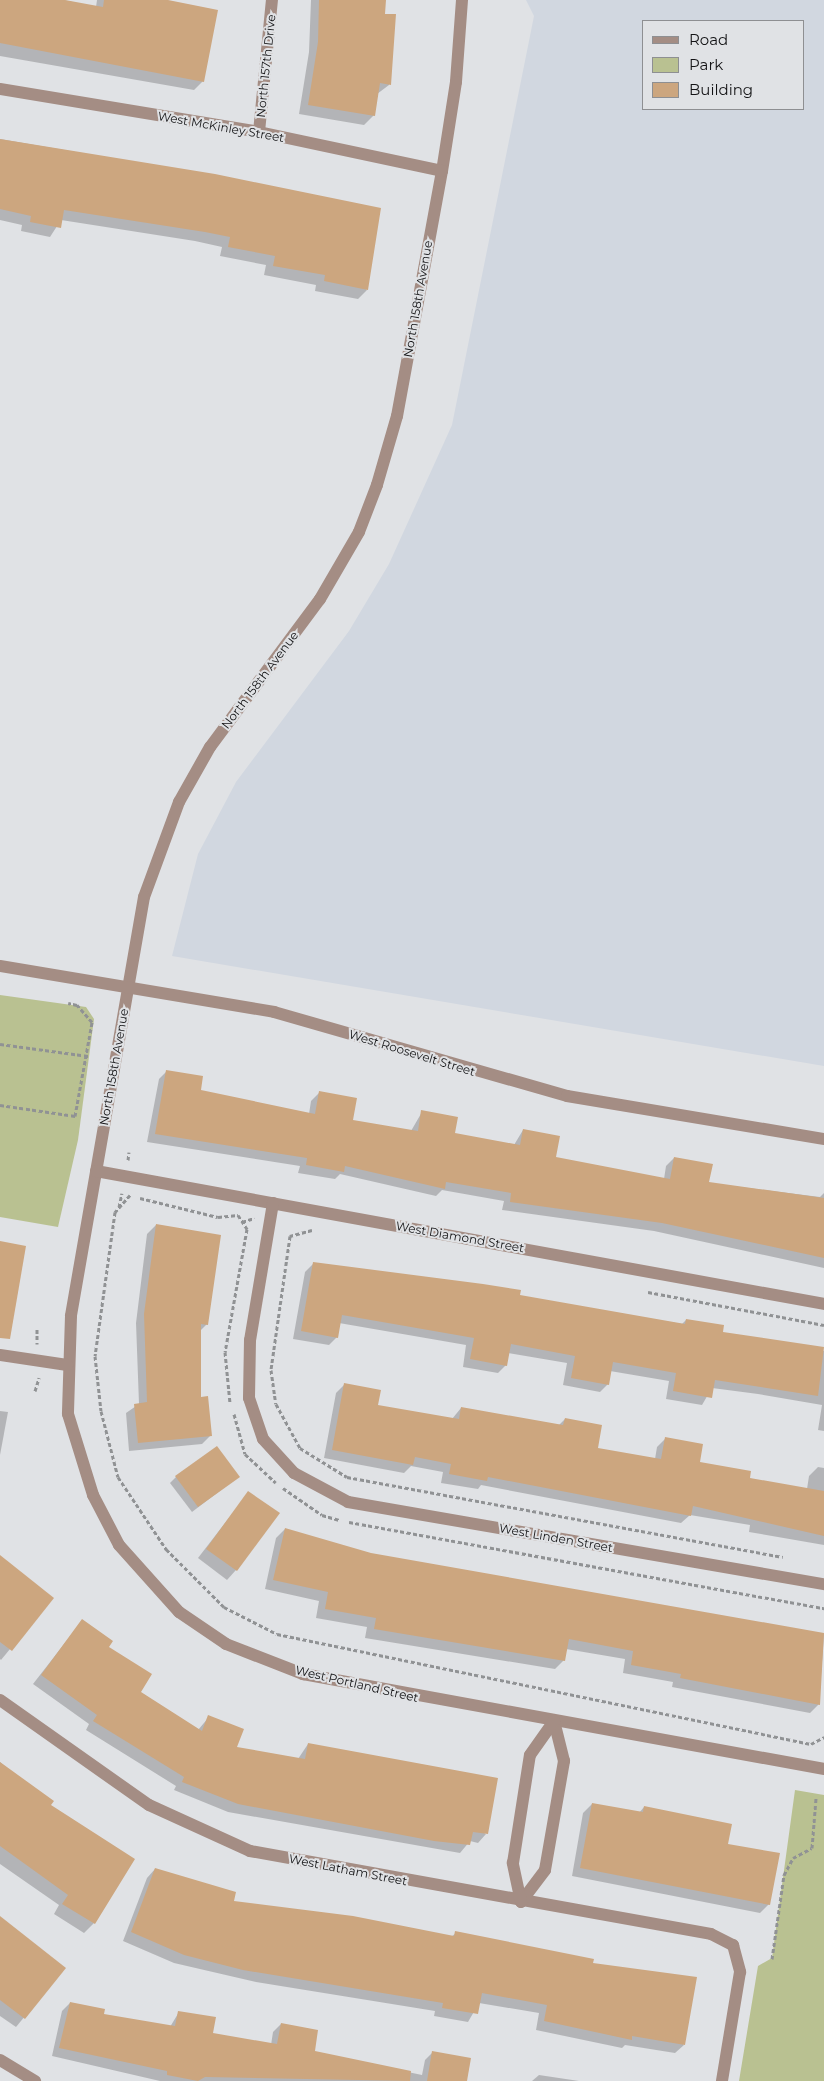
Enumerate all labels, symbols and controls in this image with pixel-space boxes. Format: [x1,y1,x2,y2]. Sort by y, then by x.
street label: North 157th Drive [253,14,279,118]
legend [642,20,804,110]
text: Road [689,30,728,49]
text: Park [689,55,723,74]
text: Building [689,80,753,99]
street label: West McKinley Street [157,109,285,145]
street label: North 158th Avenue [401,239,435,359]
street label: North 158th Avenue [219,628,301,732]
street label: North 158th Avenue [97,1007,131,1127]
street label: West Roosevelt Street [347,1027,477,1079]
street label: West Diamond Street [395,1219,525,1255]
street label: West Linden Street [498,1521,614,1555]
street label: West Portland Street [294,1663,420,1705]
street label: West Latham Street [288,1851,408,1889]

